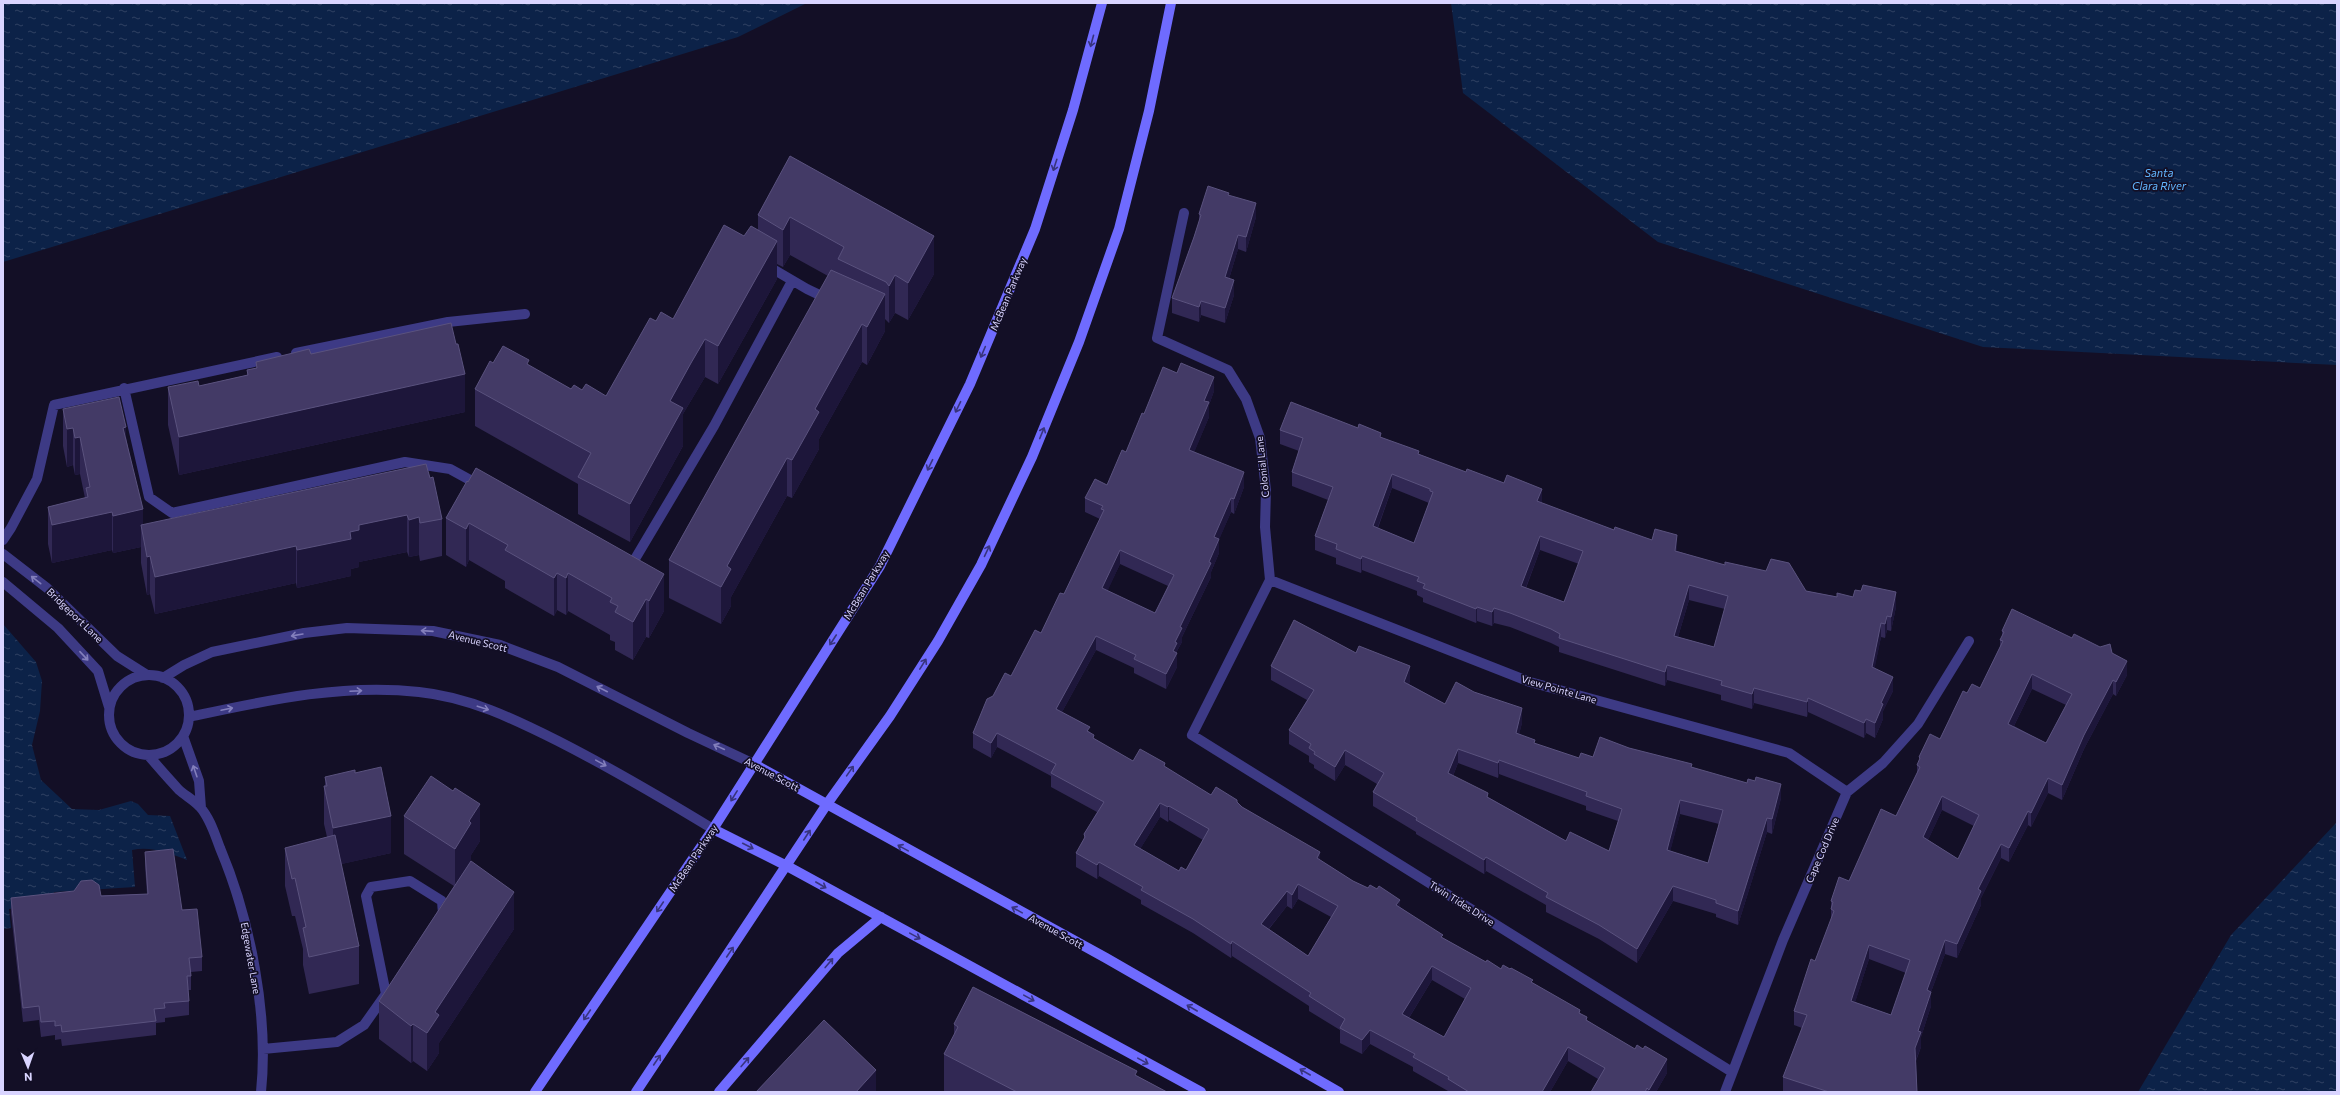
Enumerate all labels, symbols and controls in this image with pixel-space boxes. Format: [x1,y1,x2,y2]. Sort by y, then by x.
one-way arrow [1087,34,1095,47]
one-way arrow [1051,159,1058,172]
water label: Santa Clara River [2132,166,2187,192]
street label: McBean Parkway [987,256,1029,332]
one-way arrow [979,345,986,357]
one-way arrow [954,401,961,413]
one-way arrow [1038,428,1046,440]
street label: Colonial Lane [1253,436,1271,498]
one-way arrow [926,459,933,471]
one-way arrow [984,546,991,558]
street label: McBean Parkway [841,548,891,622]
one-way arrow [31,576,42,584]
street label: Bridgeport Lane [44,585,106,645]
one-way arrow [421,627,434,634]
street label: Avenue Scott [447,628,509,654]
one-way arrow [291,631,304,639]
one-way arrow [828,634,836,646]
one-way arrow [80,651,89,661]
one-way arrow [919,659,927,670]
street label: View Pointe Lane [1520,672,1598,706]
one-way arrow [596,685,608,693]
one-way arrow [349,688,362,695]
one-way arrow [220,704,233,712]
one-way arrow [477,704,489,712]
one-way arrow [713,743,725,750]
street label: Avenue Scott [743,755,801,793]
one-way arrow [595,760,607,768]
one-way arrow [191,765,199,777]
one-way arrow [846,766,854,777]
one-way arrow [729,790,737,802]
street label: Cape Cod Drive [1803,816,1841,884]
street label: McBean Parkway [666,822,720,894]
one-way arrow [803,830,811,841]
one-way arrow [742,843,754,850]
one-way arrow [898,843,910,851]
street label: Twin Tides Drive [1427,878,1497,928]
one-way arrow [815,882,827,890]
one-way arrow [656,901,664,912]
one-way arrow [1012,906,1024,914]
street label: Avenue Scott [1027,911,1085,951]
street label: Edgewater Lane [239,921,263,995]
one-way arrow [909,933,921,940]
one-way arrow [726,946,734,957]
one-way arrow [824,958,833,969]
one-way arrow [1023,995,1035,1003]
one-way arrow [1186,1003,1198,1011]
one-way arrow [583,1009,591,1020]
north arrow [8,1047,48,1087]
one-way arrow [653,1054,662,1065]
one-way arrow [740,1057,749,1068]
one-way arrow [1137,1057,1149,1065]
one-way arrow [1299,1068,1311,1076]
text: N [24,1071,33,1084]

